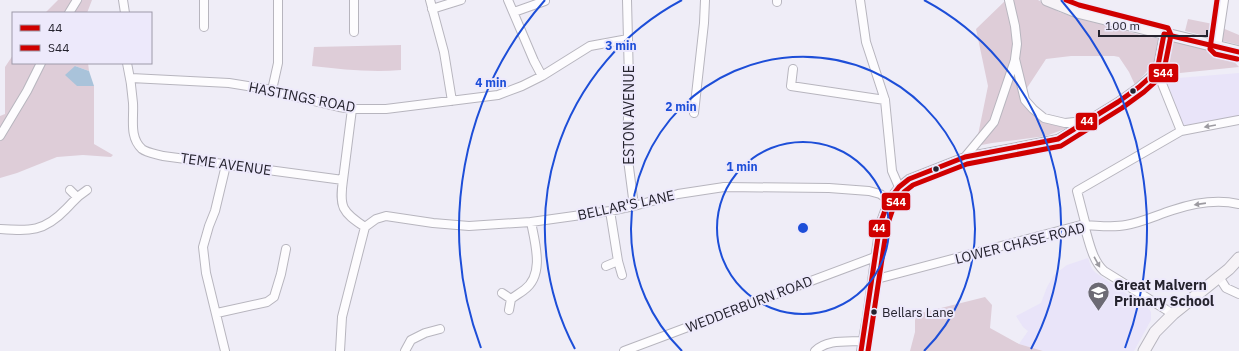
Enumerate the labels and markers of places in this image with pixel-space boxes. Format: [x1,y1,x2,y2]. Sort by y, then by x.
unlabelled marker [1128,86,1138,96]
unlabelled marker [931,164,941,174]
centre of rings [796,221,810,235]
place label: Great Malvern Primary School [1114,276,1214,310]
school or university icon: Great Malvern Primary School [1086,280,1112,313]
place label: Bellars Lane [882,304,954,321]
marker: Bellars Lane [869,307,879,317]

